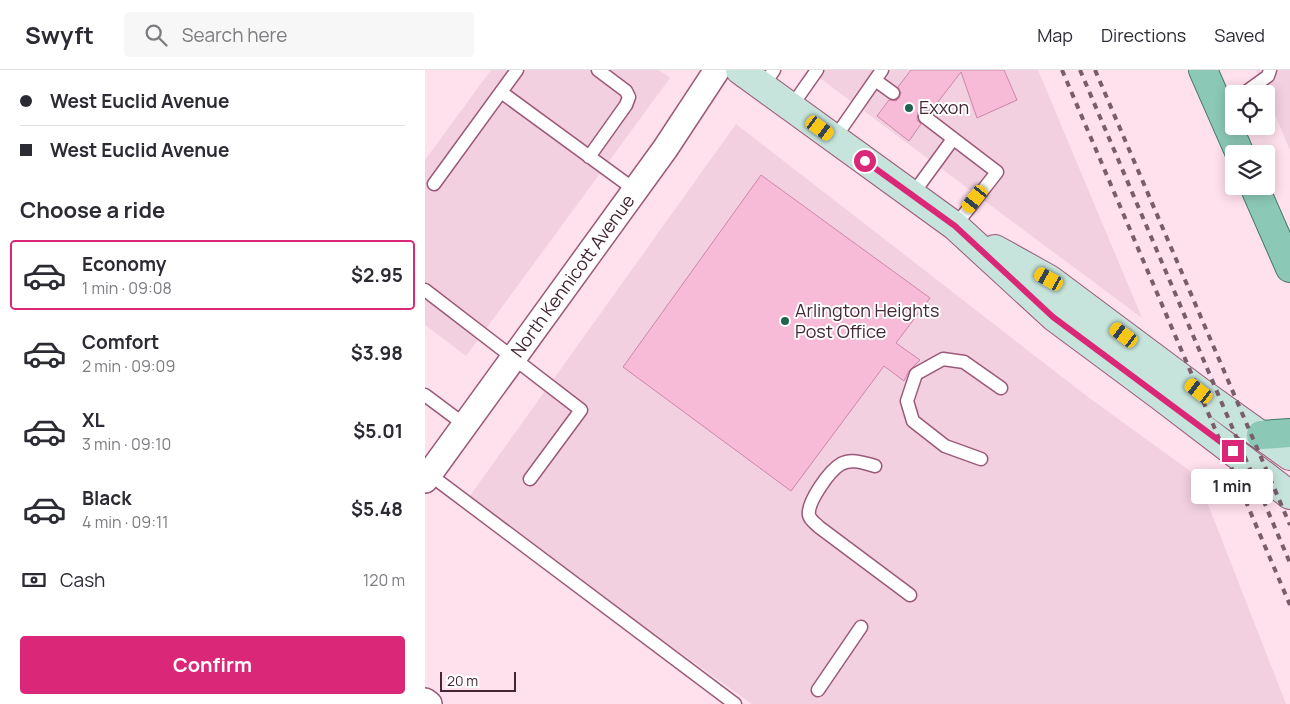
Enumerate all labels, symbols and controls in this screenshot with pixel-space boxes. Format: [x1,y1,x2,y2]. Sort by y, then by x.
search box [124,12,474,57]
text: Swyft [25,18,94,51]
icon: search [142,21,170,49]
text: Search here [182,22,287,48]
text: Map [1037,23,1073,47]
text: Directions [1101,23,1186,47]
text: Saved [1214,23,1265,47]
map controls [1225,85,1275,195]
button: locate [1225,85,1275,135]
text: West Euclid Avenue [50,88,229,114]
place label: Exxon [919,95,969,119]
marker: Exxon [903,102,915,114]
car [803,113,836,143]
text: West Euclid Avenue [50,137,229,163]
button: layers [1225,145,1275,195]
route start [854,150,876,172]
car [959,183,990,215]
street label: North Kennicott Avenue [505,189,639,362]
text: Choose a ride [20,195,165,225]
text: Economy [82,251,166,277]
icon: car [22,253,67,298]
text: $2.95 [351,262,403,288]
car [1032,265,1065,293]
text: 1 min · 09:08 [82,277,172,299]
place label: Arlington Heights Post Office [795,298,940,343]
marker: Arlington Heights Post Office [779,315,791,327]
car [1107,320,1140,350]
text: Comfort [82,329,159,355]
icon: car [22,331,67,376]
text: $3.98 [351,340,403,366]
text: 2 min · 09:09 [82,355,175,377]
car [1182,376,1215,406]
text: XL [82,407,105,433]
icon: car [22,409,67,454]
text: $5.01 [353,418,403,444]
text: 3 min · 09:10 [82,433,171,455]
route end [1222,440,1244,462]
callout: 1 min [1192,468,1274,504]
text: 1 min [1212,475,1252,497]
text: Black [82,485,131,511]
icon: car [22,487,67,532]
text: $5.48 [351,496,403,522]
text: 4 min · 09:11 [82,511,168,533]
icon: cash [20,566,48,594]
text: Cash [60,567,105,593]
text: 120 m [363,569,405,591]
button: Confirm [20,636,405,694]
scale bar [440,669,516,692]
text: 20 m [447,671,478,690]

